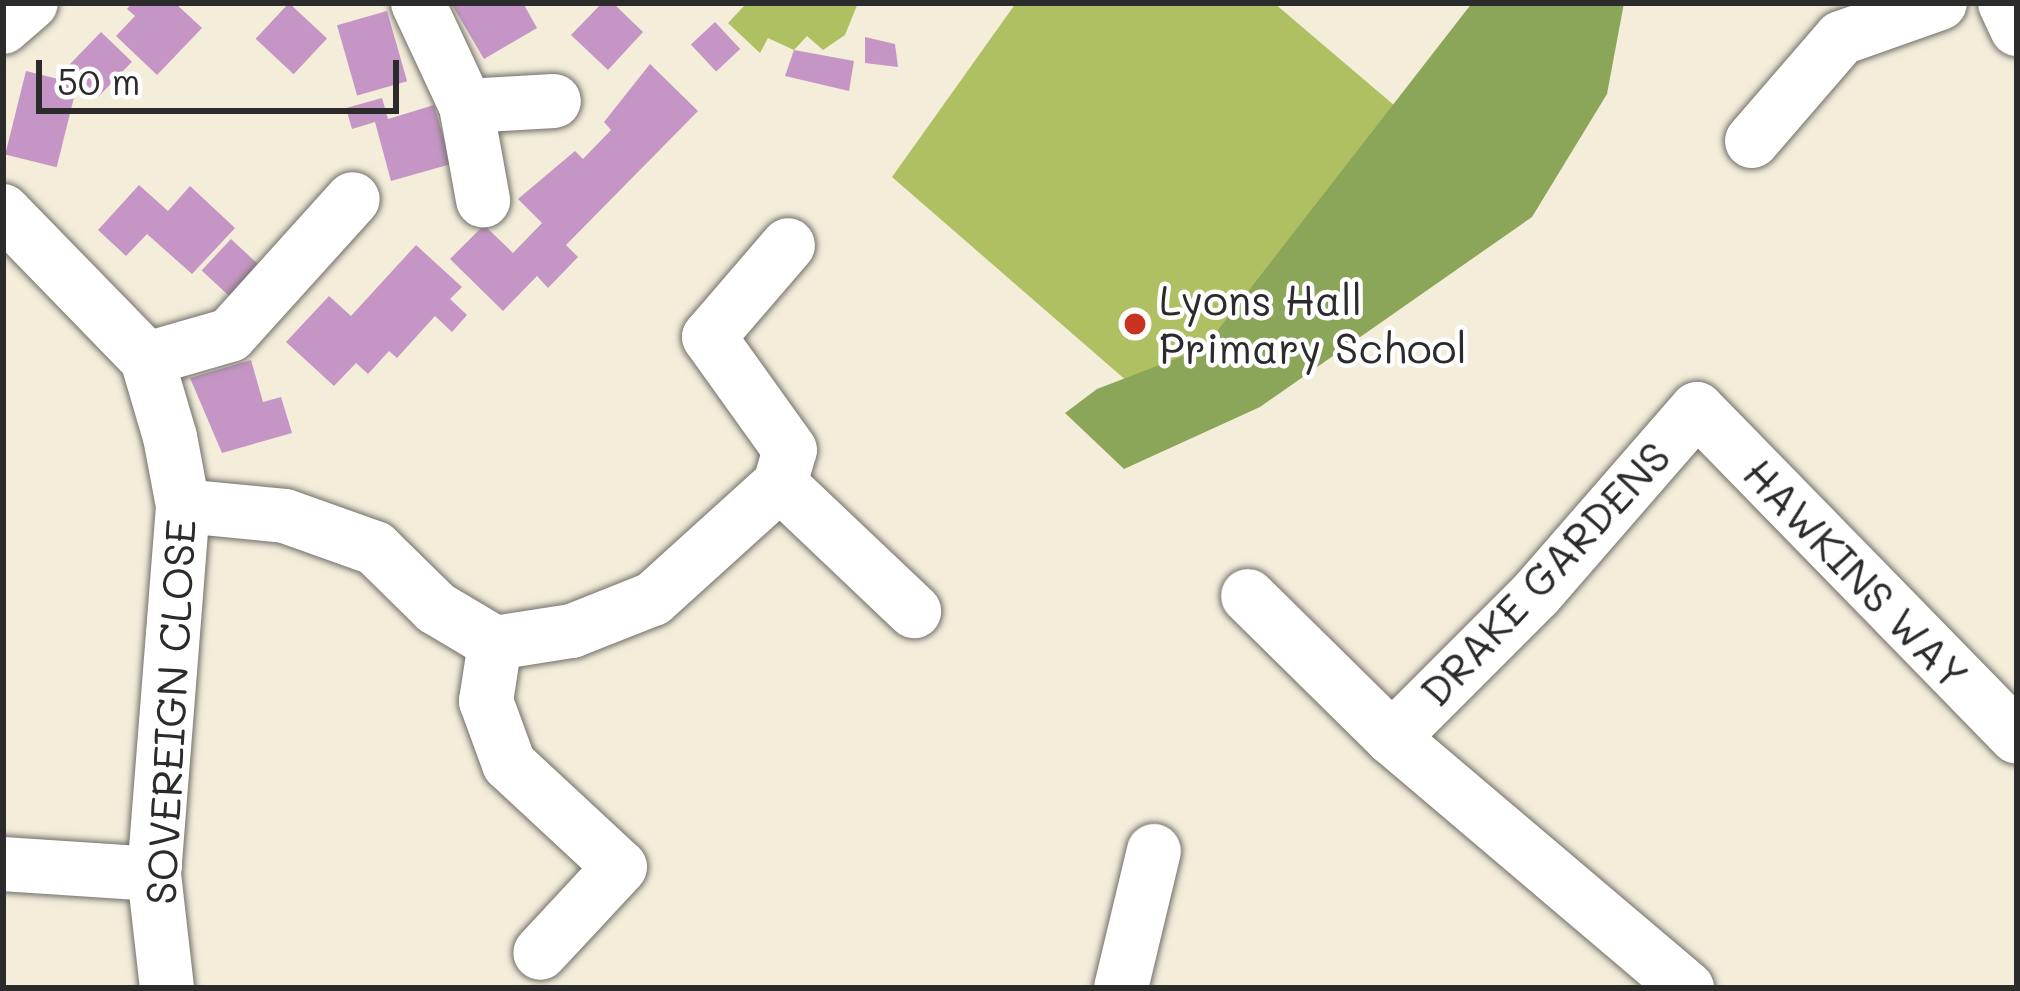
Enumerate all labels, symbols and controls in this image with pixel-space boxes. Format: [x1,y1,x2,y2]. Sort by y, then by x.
scale bar [42,36,405,110]
text: 50 m [57,57,140,104]
place label: Lyons Hall Primary School [1159,275,1467,374]
marker: Lyons Hall Primary School [1122,311,1148,337]
street label: DRAKE GARDENS [1410,432,1680,716]
street label: HAWKINS WAY [1733,448,1979,700]
street label: SOVEREIGN CLOSE [135,518,205,906]

